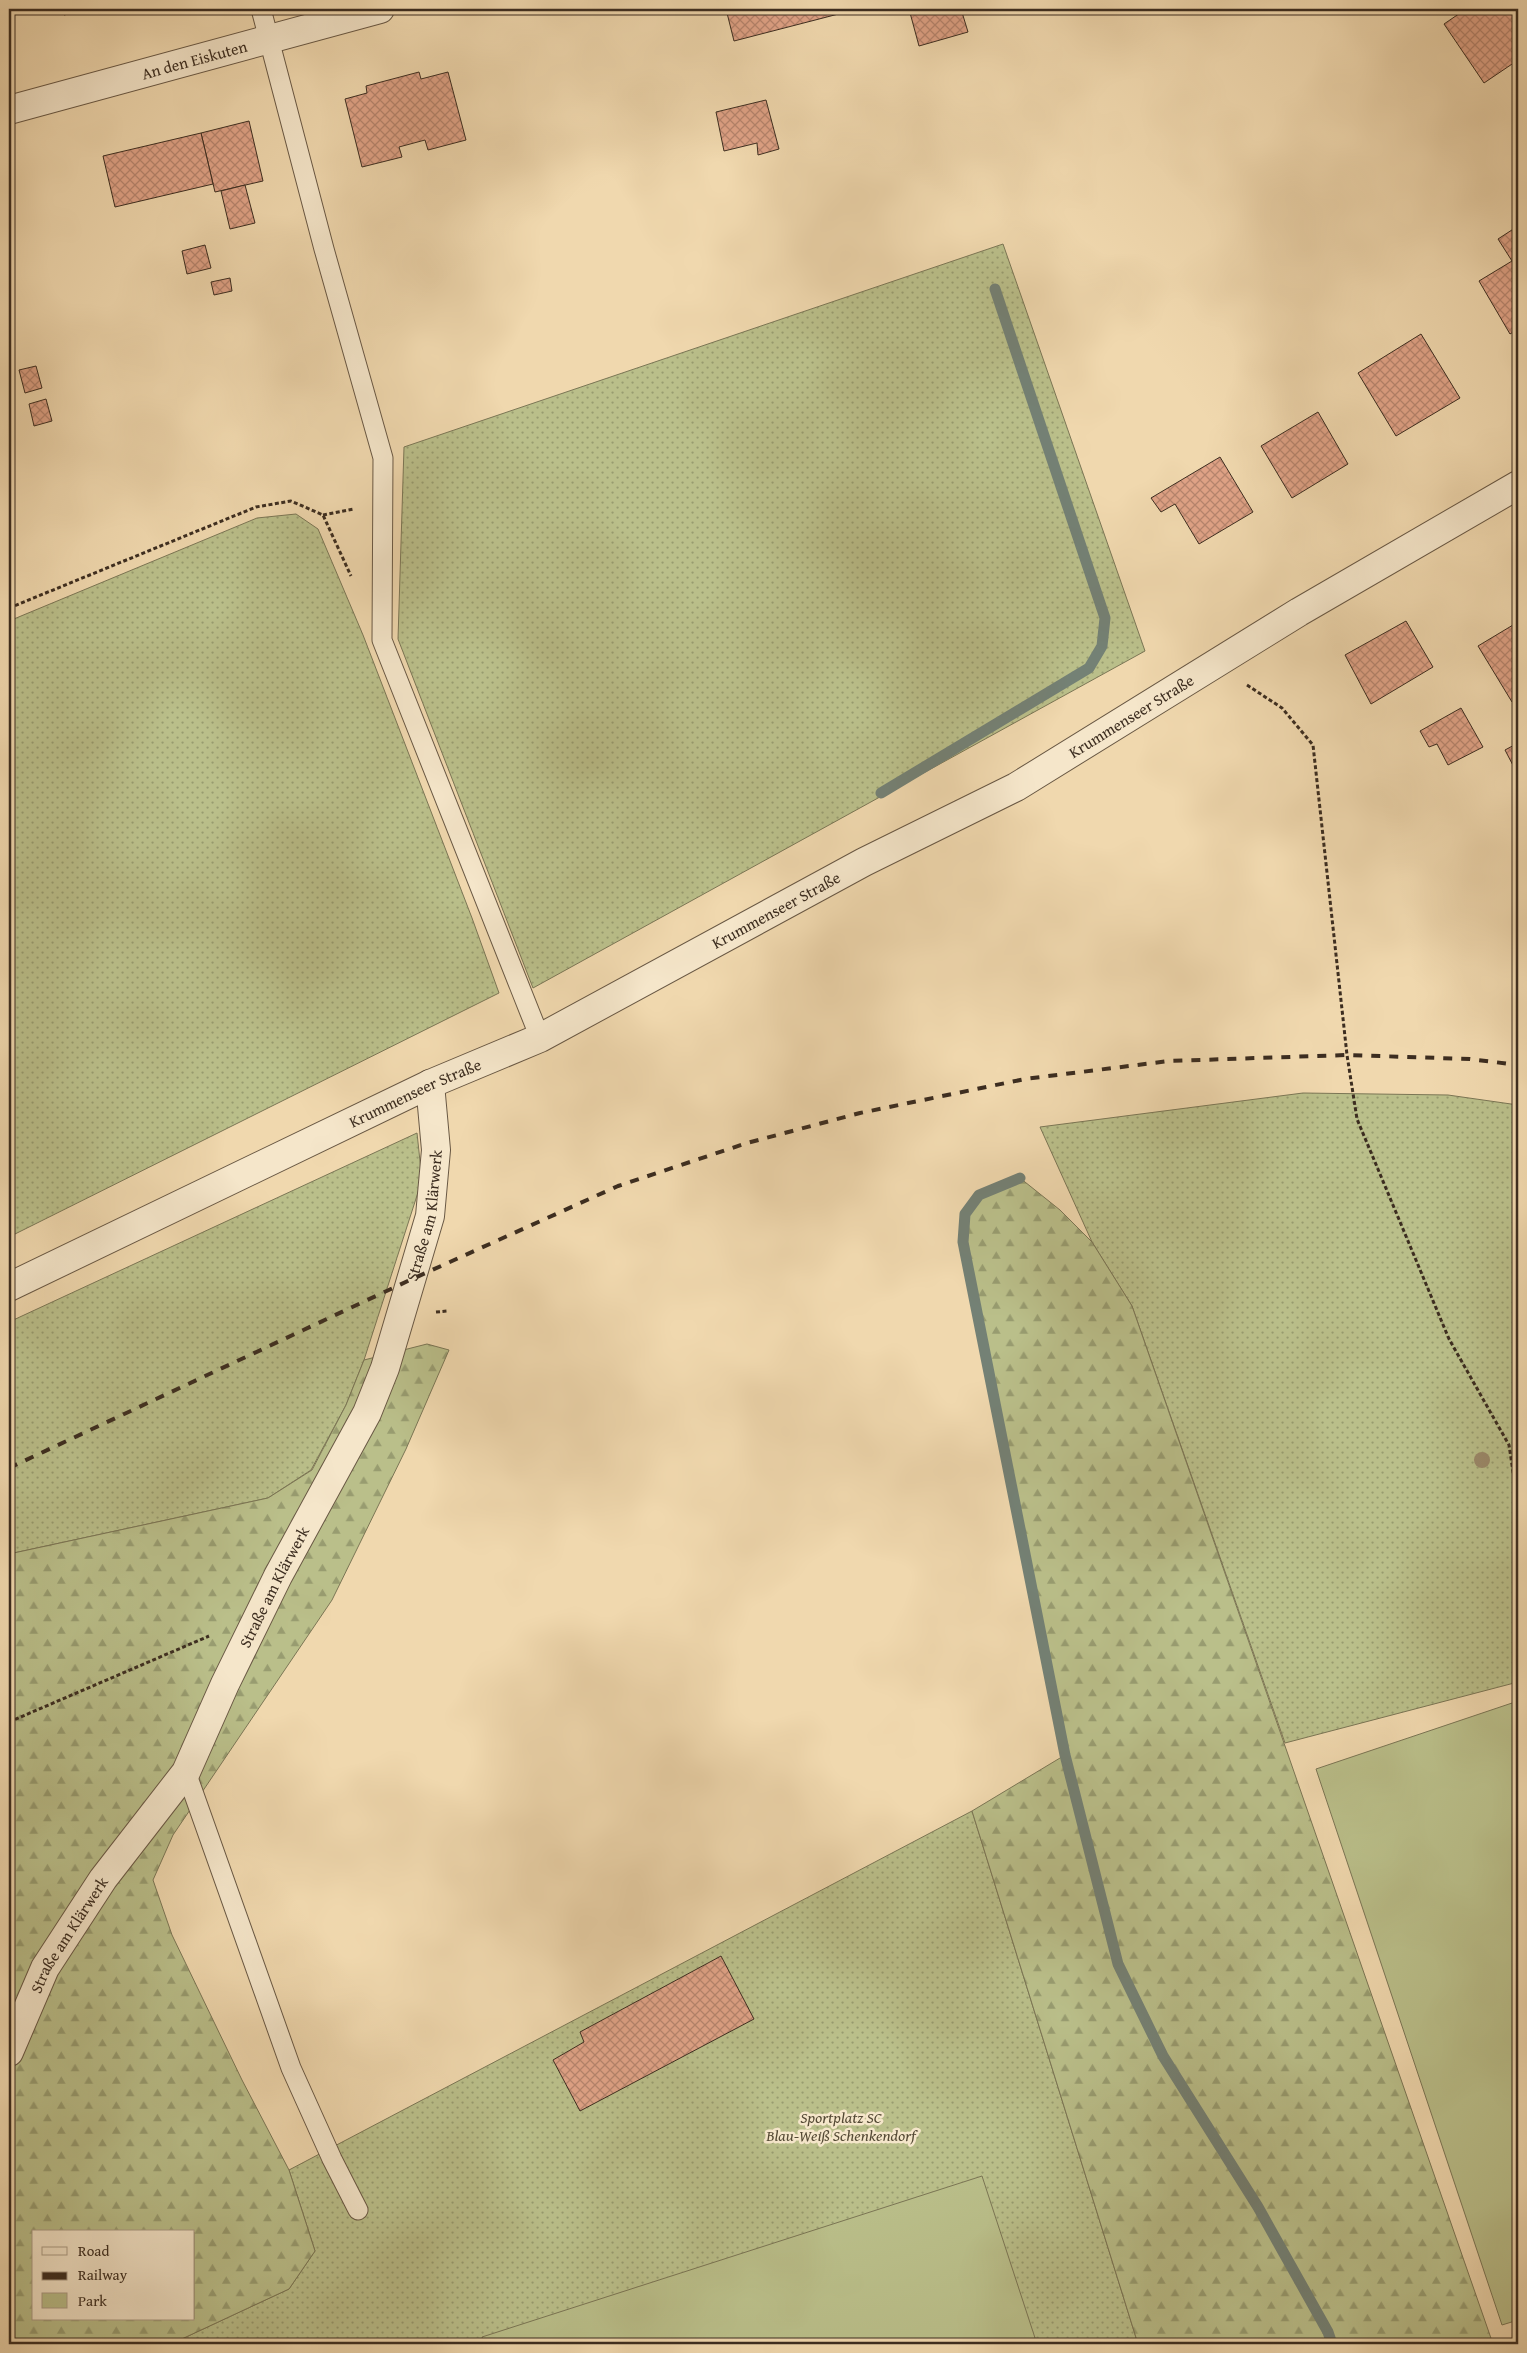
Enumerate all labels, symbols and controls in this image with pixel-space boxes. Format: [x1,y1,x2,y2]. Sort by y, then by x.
street label: An den Eiskuten [139,34,250,85]
street label: Krummenseer Straße [1064,668,1198,764]
street label: Krummenseer Straße [707,865,845,955]
street label: Krummenseer Straße [345,1052,485,1133]
street label: Straße am Klärwerk [399,1148,448,1284]
street label: Straße am Klärwerk [233,1521,315,1652]
street label: Straße am Klärwerk [24,1871,114,1997]
park label: Sportplatz SC Blau-Weiß Schenkendorf [765,2105,919,2147]
legend [32,2230,195,2320]
text: Road [78,2240,109,2261]
text: Railway [78,2264,128,2285]
text: Park [78,2290,107,2311]

